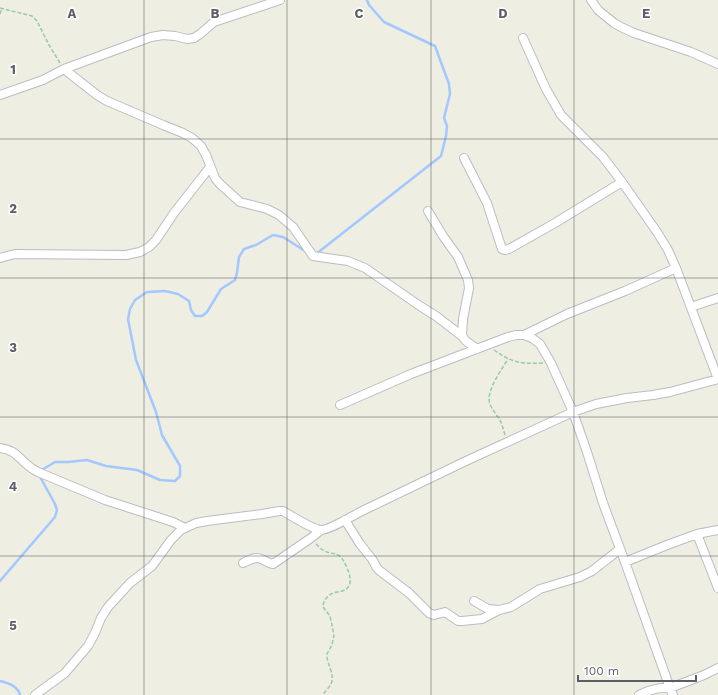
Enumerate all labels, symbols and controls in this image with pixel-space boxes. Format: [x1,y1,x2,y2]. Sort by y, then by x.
text: A [68,6,77,21]
text: B [211,6,220,21]
text: C [355,6,364,21]
text: D [498,6,508,21]
text: E [642,6,650,21]
text: 1 [10,62,16,77]
text: 2 [9,201,17,216]
text: 3 [9,340,17,355]
text: 4 [9,479,18,494]
text: 5 [9,618,17,633]
scale bar [578,657,696,683]
text: 100 m [584,664,619,678]

